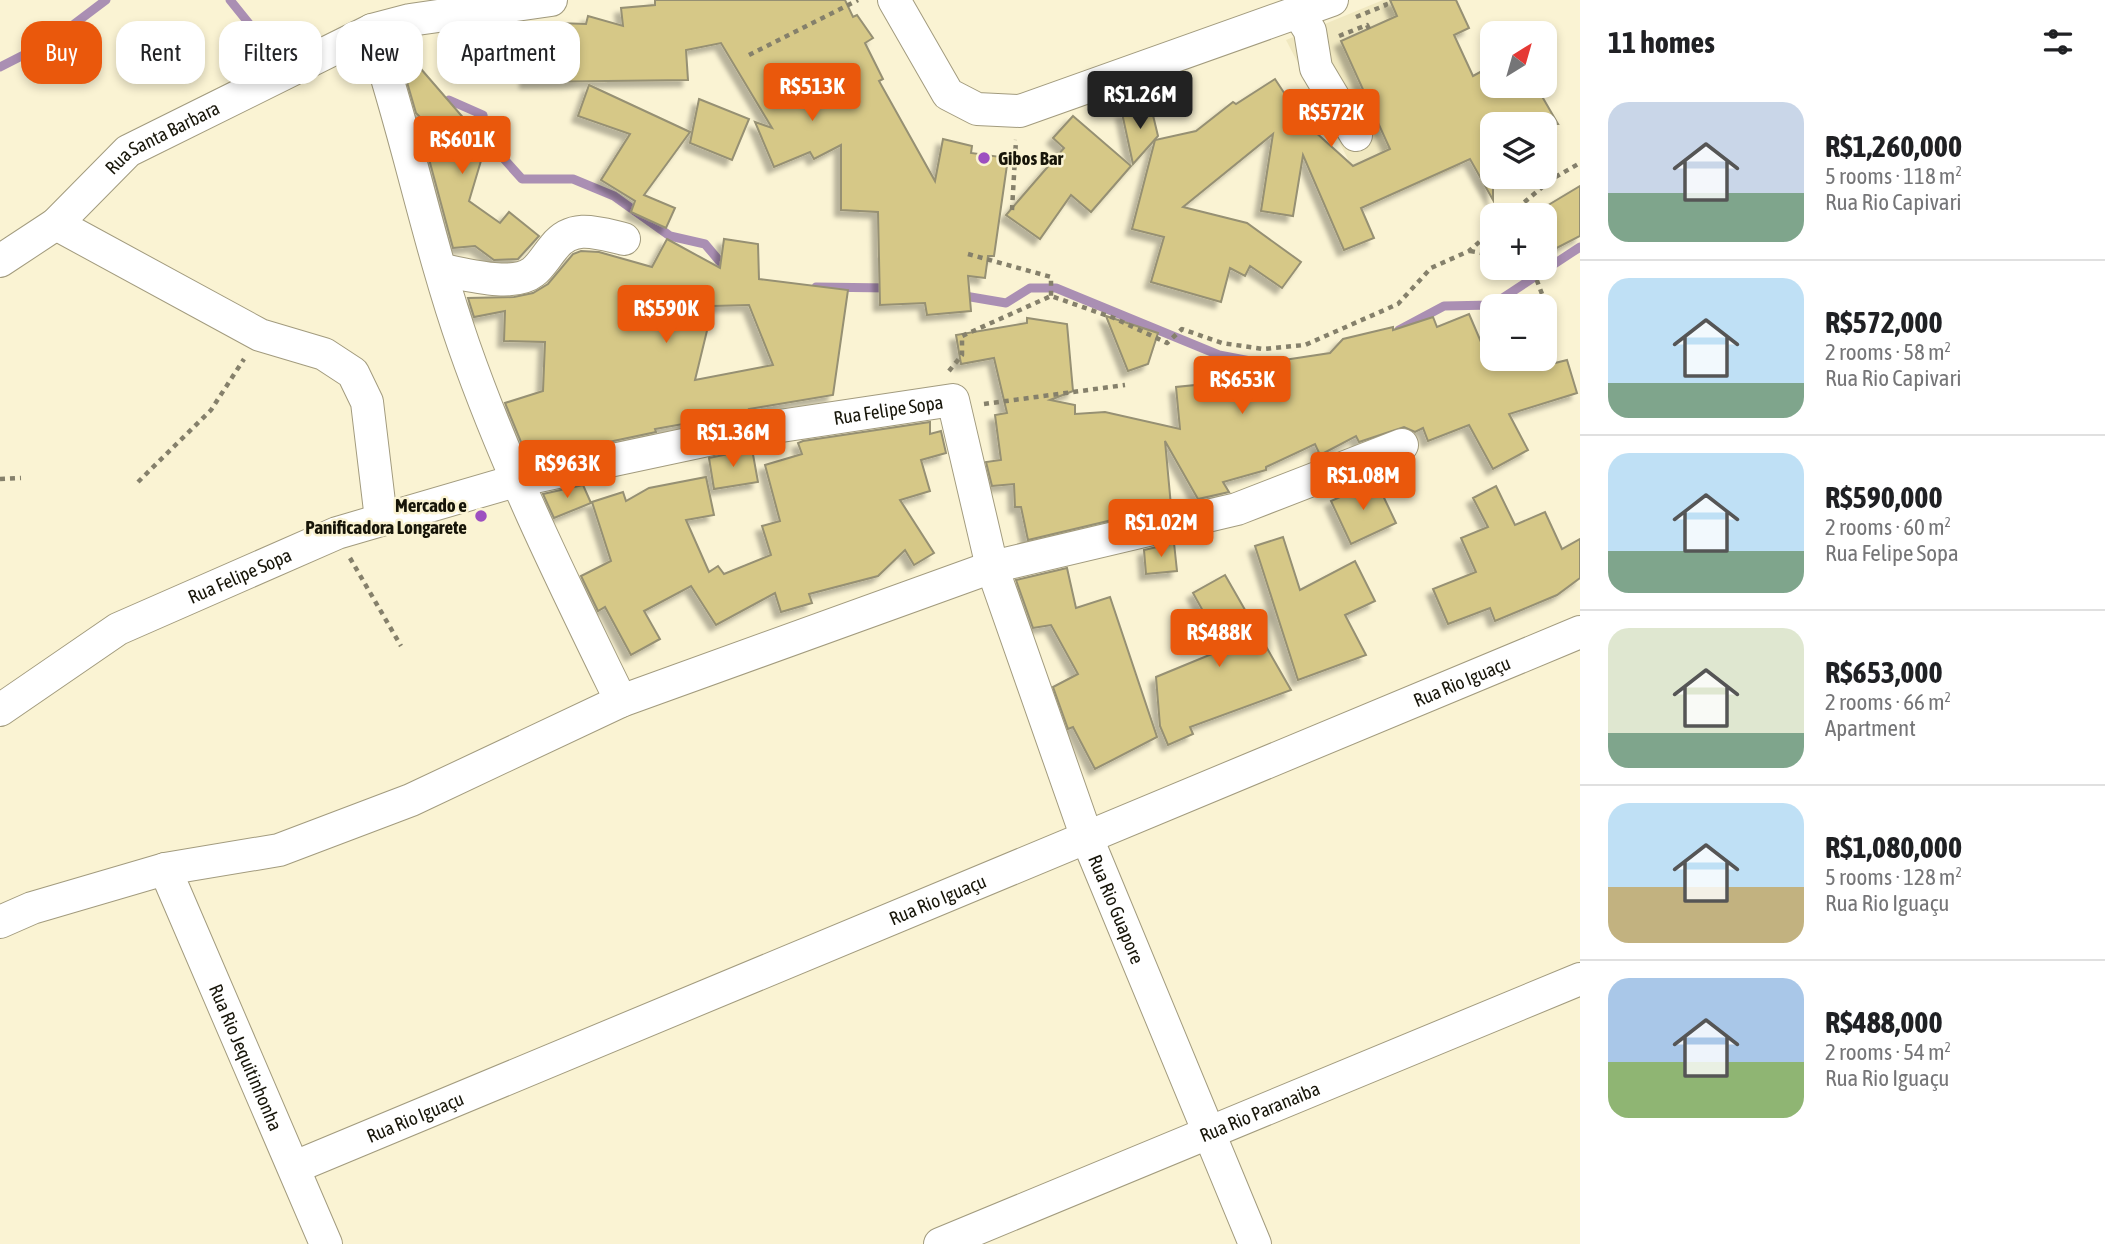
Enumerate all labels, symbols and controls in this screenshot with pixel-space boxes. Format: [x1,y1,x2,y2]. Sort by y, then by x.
chip: Buy [21,21,102,84]
chip: Rent [116,21,205,84]
chip: Filters [219,21,322,84]
chip: New [336,21,423,84]
chip: Apartment [437,21,580,84]
north arrow [1480,21,1558,98]
map controls [1480,21,1557,371]
icon: filters [2039,23,2077,61]
text: 11 homes [1608,25,1715,59]
pin: R$513K [755,64,869,123]
pin: R$1.26M [1075,72,1205,131]
text: R$513K [780,73,844,99]
text: R$1.26M [1103,81,1177,107]
pin: R$572K [1274,90,1388,149]
street label: Rua Santa Barbara [101,96,223,179]
text: R$572K [1299,99,1363,125]
button: layers [1480,112,1557,189]
pin: R$601K [405,116,519,176]
text: R$601K [430,126,494,152]
text: R$1,260,000 [1825,129,1962,163]
icon: home [1664,130,1748,214]
place label: Gibos Bar [998,147,1064,169]
marker: Gibos Bar [976,150,992,166]
text: 5 rooms · 118 m² [1825,163,1962,189]
text: Rua Rio Capivari [1825,189,1961,215]
button: + [1480,203,1557,280]
pin: R$590K [609,286,723,345]
button: − [1480,294,1557,371]
text: R$590K [634,295,698,321]
text: R$572,000 [1825,305,1943,339]
icon: home [1664,306,1748,390]
text: 2 rooms · 58 m² [1825,339,1951,365]
pin: R$653K [1185,356,1299,416]
text: Rua Rio Capivari [1825,365,1961,391]
text: R$653K [1210,366,1274,392]
street label: Rua Felipe Sopa [832,391,945,429]
pin: R$1.36M [668,410,798,469]
text: R$1.36M [696,419,770,445]
pin: R$963K [510,440,624,500]
text: R$963K [535,450,599,476]
pin: R$1.08M [1298,452,1428,512]
text: R$1.08M [1326,462,1400,488]
text: R$590,000 [1825,480,1943,514]
icon: home [1664,481,1748,565]
place label: Mercado e Panificadora Longarete [305,494,467,538]
pin: R$1.02M [1096,500,1226,559]
marker: Mercado e Panificadora Longarete [473,508,489,524]
text: R$1.02M [1124,509,1198,535]
text: 2 rooms · 60 m² [1825,514,1951,540]
text: Rua Felipe Sopa [1825,540,1959,566]
street label: Rua Felipe Sopa [185,543,295,608]
pin: R$488K [1162,610,1276,669]
text: R$488K [1187,619,1251,645]
street label: Rua Rio Iguaçu [1410,651,1514,711]
text: R$653,000 [1825,655,1943,689]
icon: home [1664,656,1748,740]
text: 2 rooms · 66 m² [1825,689,1951,715]
text: Apartment [1825,715,1916,741]
text: R$1,080,000 [1825,830,1962,864]
icon: home [1664,831,1748,915]
street label: Rua Rio Guapore [1084,851,1149,967]
text: 5 rooms · 128 m² [1825,864,1962,890]
street label: Rua Rio Iguaçu [886,870,989,929]
text: Rua Rio Iguaçu [1825,890,1949,916]
street label: Rua Rio Jequitinhonha [205,981,287,1134]
text: R$488,000 [1825,1005,1943,1039]
icon: home [1664,1006,1748,1090]
text: 2 rooms · 54 m² [1825,1039,1951,1065]
text: Rua Rio Iguaçu [1825,1065,1949,1091]
street label: Rua Rio Paranaiba [1196,1077,1323,1146]
street label: Rua Rio Iguaçu [363,1087,467,1147]

